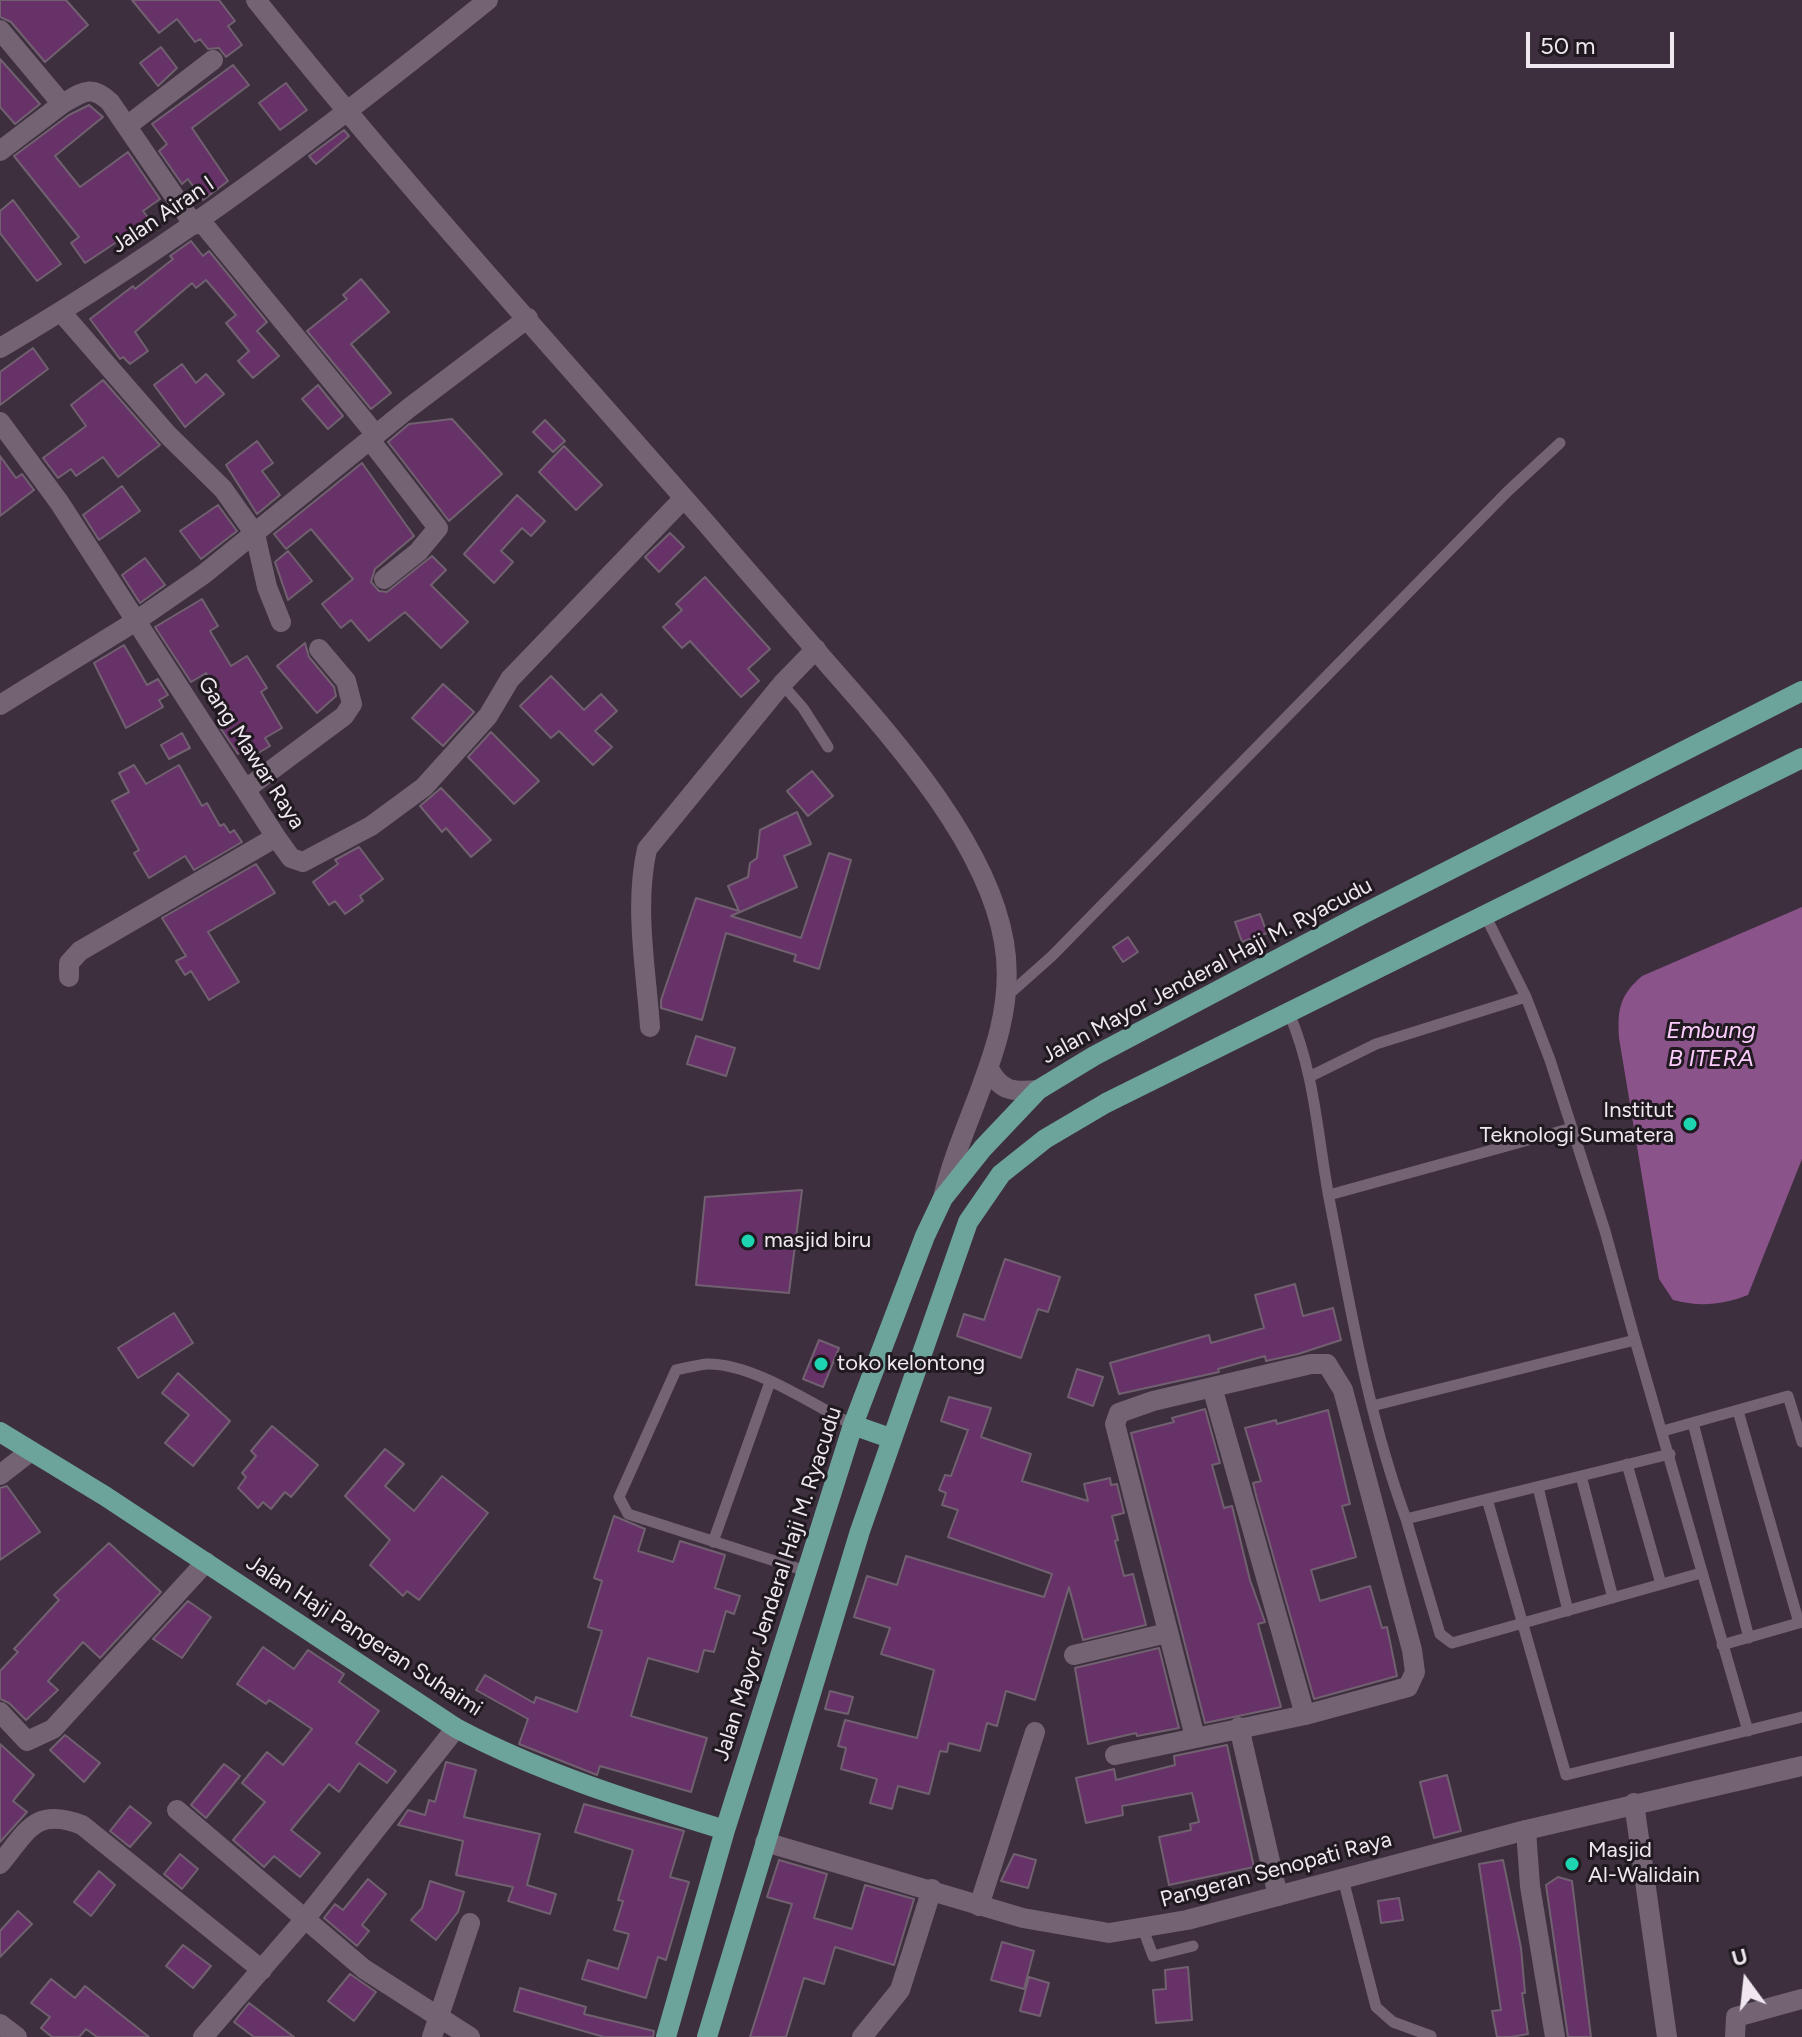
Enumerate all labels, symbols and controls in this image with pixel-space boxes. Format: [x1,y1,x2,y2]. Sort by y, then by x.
scale bar [1530,16,1678,66]
text: 50 m [1540,31,1596,60]
street label: Jalan Airan I [106,171,220,259]
street label: Gang Mawar Raya [192,672,310,834]
street label: Jalan Mayor Jenderal Haji M. Ryacudu [1037,872,1377,1070]
water label: Embung B ITERA [1666,1017,1756,1073]
place label: Institut Teknologi Sumatera [1480,1098,1674,1150]
marker: Institut Teknologi Sumatera [1681,1115,1699,1133]
place label: masjid biru [764,1228,871,1254]
marker: masjid biru [739,1232,757,1250]
place label: toko kelontong [837,1351,985,1377]
marker: toko kelontong [812,1355,830,1373]
street label: Jalan Mayor Jenderal Haji M. Ryacudu [708,1404,848,1764]
street label: Jalan Haji Pangeran Suhaimi [241,1550,487,1722]
street label: Pangeran Senopati Raya [1157,1826,1395,1914]
place label: Masjid Al-Walidain [1588,1838,1700,1890]
marker: Masjid Al-Walidain [1563,1855,1581,1873]
north arrow [1706,1941,1786,2021]
text: U [1729,1942,1751,1972]

